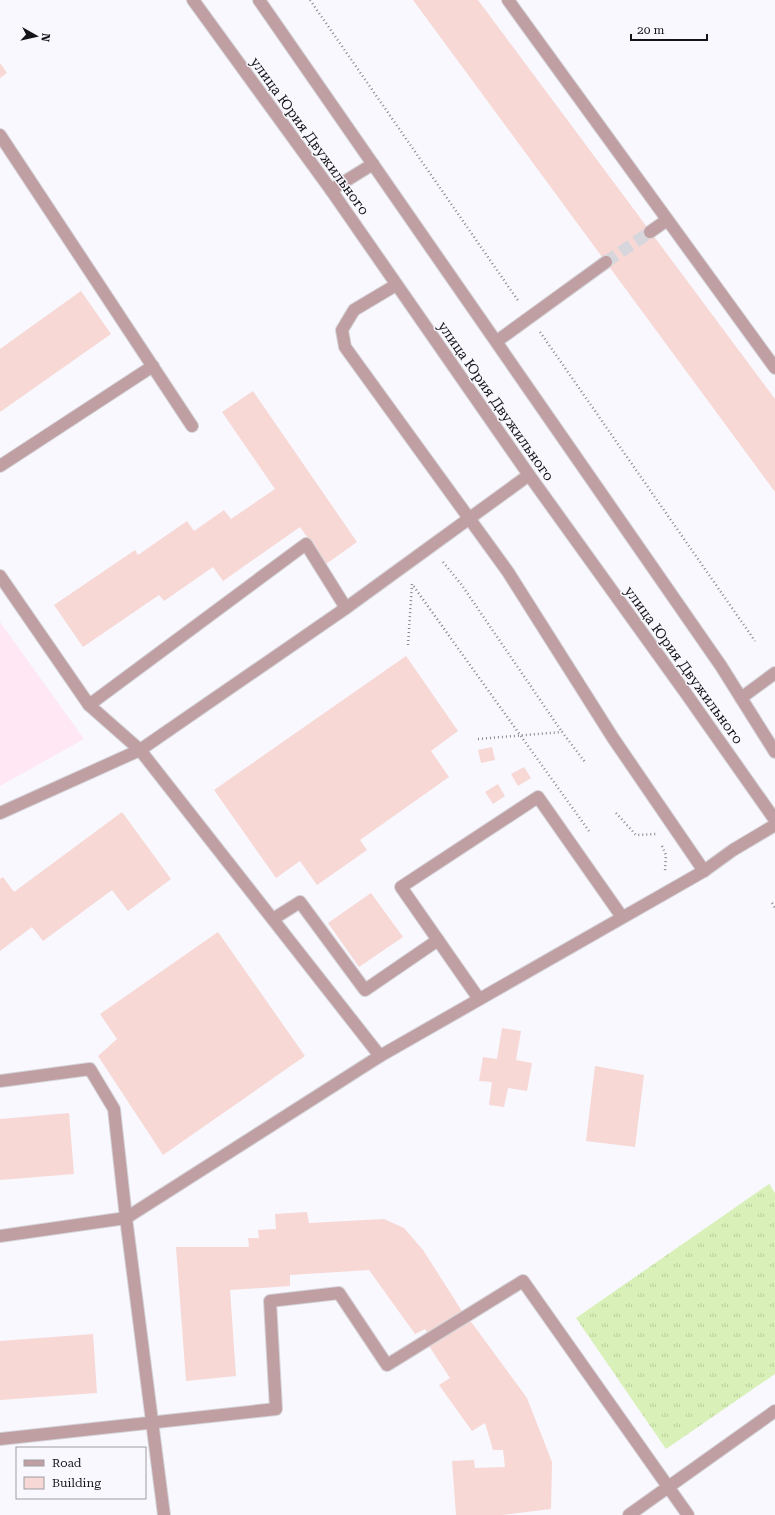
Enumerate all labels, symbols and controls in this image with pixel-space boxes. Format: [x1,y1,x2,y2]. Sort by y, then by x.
north arrow [16,16,56,56]
scale bar [631,16,707,42]
text: 20 m [637,23,664,37]
text: N [38,32,52,43]
street label: улица Юрия Двужильного [247,54,373,218]
street label: улица Юрия Двужильного [435,318,557,484]
street label: улица Юрия Двужильного [621,583,747,747]
legend [16,1447,146,1499]
text: Road [52,1456,82,1470]
text: Building [52,1476,101,1490]

